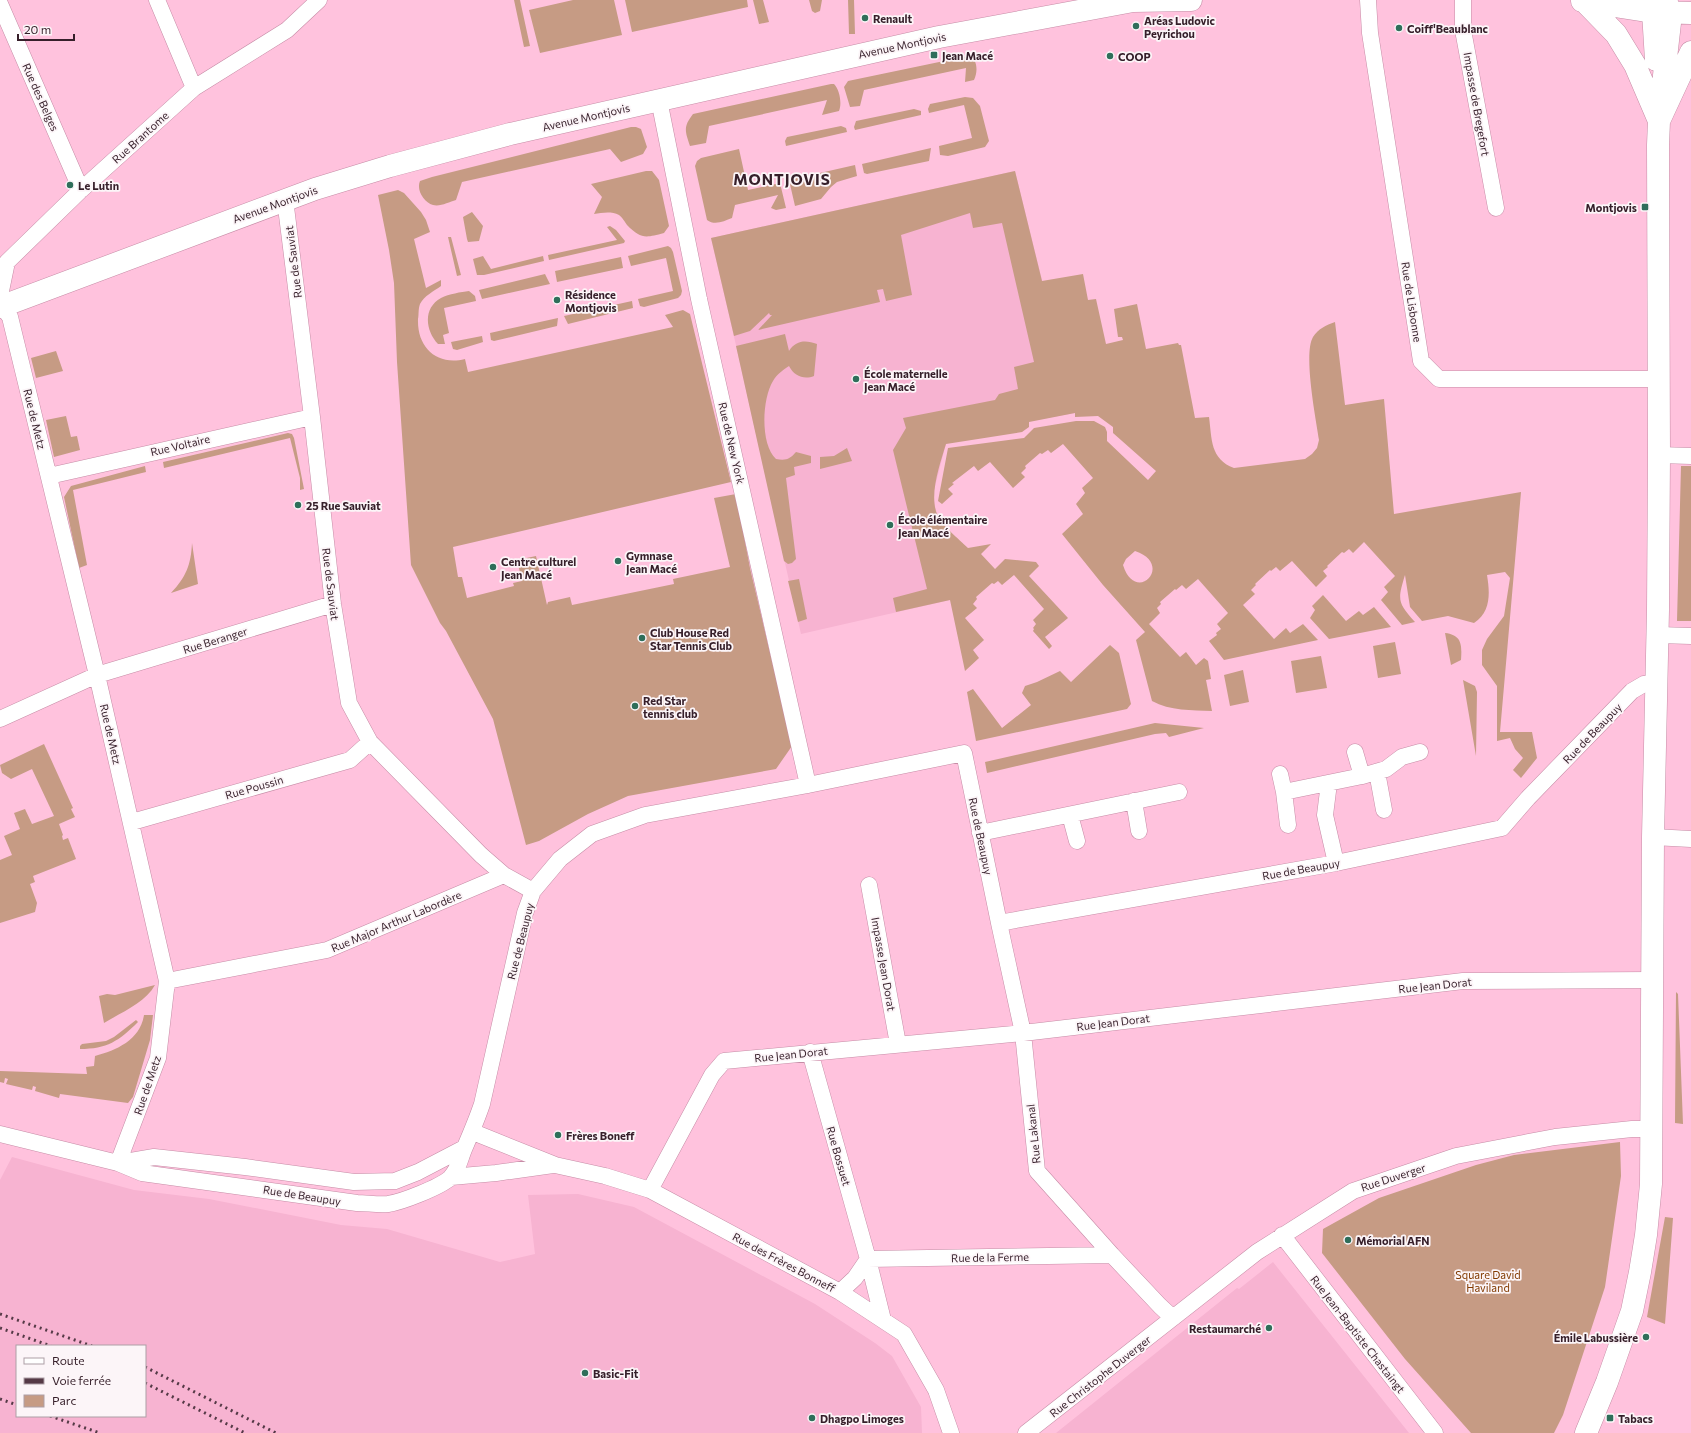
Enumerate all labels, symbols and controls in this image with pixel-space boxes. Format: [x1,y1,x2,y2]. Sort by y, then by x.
place label: Renault [873,12,912,25]
marker: Renault [860,13,870,23]
place label: Aréas Ludovic Peyrichou [1144,14,1215,40]
scale bar [18,16,74,42]
marker: Aréas Ludovic Peyrichou [1131,21,1141,31]
text: 20 m [24,22,51,36]
place label: Coiff'Beaublanc [1407,22,1488,35]
marker: Coiff'Beaublanc [1394,23,1404,33]
street label: Avenue Montjovis [857,29,947,61]
place label: Jean Macé [942,49,993,63]
marker: Jean Macé [929,50,939,60]
place label: COOP [1118,50,1151,63]
marker: COOP [1105,51,1115,61]
street label: Impasse de Bregefort [1461,51,1493,157]
street label: Rue des Belges [20,61,62,133]
street label: Avenue Montjovis [541,101,631,133]
street label: Rue Brantome [109,108,171,166]
district label: MONTJOVIS [733,170,831,188]
place label: Le Lutin [78,179,119,192]
marker: Le Lutin [65,180,75,190]
street label: Avenue Montjovis [231,183,319,225]
place label: Montjovis [1585,201,1637,214]
marker: Montjovis [1640,202,1650,212]
street label: Rue de Sauviat [282,225,304,299]
street label: Rue de Lisbonne [1399,261,1425,343]
place label: Résidence Montjovis [565,288,617,314]
marker: Résidence Montjovis [552,295,562,305]
place label: École maternelle Jean Macé [864,366,948,394]
marker: École maternelle Jean Macé [851,374,861,384]
street label: Rue de Metz [21,387,49,451]
street label: Rue de New York [716,401,748,485]
street label: Rue Voltaire [149,432,211,458]
place label: 25 Rue Sauviat [306,499,381,512]
marker: 25 Rue Sauviat [293,500,303,510]
place label: École élémentaire Jean Macé [898,512,988,540]
marker: École élémentaire Jean Macé [885,520,895,530]
street label: Rue de Sauviat [320,547,342,621]
place label: Gymnase Jean Macé [626,549,677,576]
place label: Centre culturel Jean Macé [501,555,576,582]
marker: Gymnase Jean Macé [613,556,623,566]
marker: Centre culturel Jean Macé [488,562,498,572]
street label: Rue Beranger [181,624,249,656]
place label: Club House Red Star Tennis Club [650,626,732,652]
marker: Club House Red Star Tennis Club [637,633,647,643]
place label: Red Star tennis club [643,694,698,720]
street label: Rue de Beaupuy [1560,700,1624,766]
marker: Red Star tennis club [630,701,640,711]
street label: Rue de Metz [98,702,124,766]
street label: Rue Poussin [223,772,285,802]
street label: Rue de Beaupuy [966,796,996,876]
street label: Rue de Beaupuy [1261,856,1341,882]
street label: Rue Major Arthur Labordère [329,888,463,954]
street label: Rue de Beaupuy [504,901,536,981]
street label: Impasse Jean Dorat [868,916,899,1013]
street label: Rue Jean Dorat [1398,975,1473,996]
street label: Rue Jean Dorat [1076,1011,1151,1034]
street label: Rue Jean Dorat [754,1044,829,1065]
street label: Rue de Metz [131,1053,163,1116]
street label: Rue Lakanal [1023,1103,1043,1165]
street label: Rue Bossuet [824,1125,854,1188]
place label: Frères Boneff [566,1129,635,1142]
marker: Frères Boneff [553,1130,563,1140]
street label: Rue Duverger [1359,1160,1428,1194]
street label: Rue de Beaupuy [262,1182,342,1208]
street label: Rue des Frères Bonneff [730,1229,838,1295]
place label: Mémorial AFN [1356,1234,1430,1247]
marker: Mémorial AFN [1343,1235,1353,1245]
street label: Rue de la Ferme [951,1250,1029,1264]
park label: Square David Haviland [1455,1268,1521,1294]
street label: Rue Jean-Baptiste Chastaingt [1307,1273,1408,1396]
place label: Restaumarché [1189,1322,1261,1335]
marker: Restaumarché [1264,1323,1274,1333]
place label: Émile Labussière [1554,1330,1638,1344]
street label: Rue Christophe Duverger [1047,1332,1154,1420]
marker: Émile Labussière [1641,1332,1651,1342]
legend [16,1345,146,1417]
text: Route [52,1353,85,1367]
place label: Basic-Fit [593,1367,639,1380]
marker: Basic-Fit [580,1368,590,1378]
text: Voie ferrée [52,1373,111,1387]
text: Parc [52,1393,76,1407]
place label: Dhagpo Limoges [820,1412,904,1425]
place label: Tabacs [1618,1412,1653,1425]
marker: Dhagpo Limoges [807,1413,817,1423]
marker: Tabacs [1605,1413,1615,1423]

